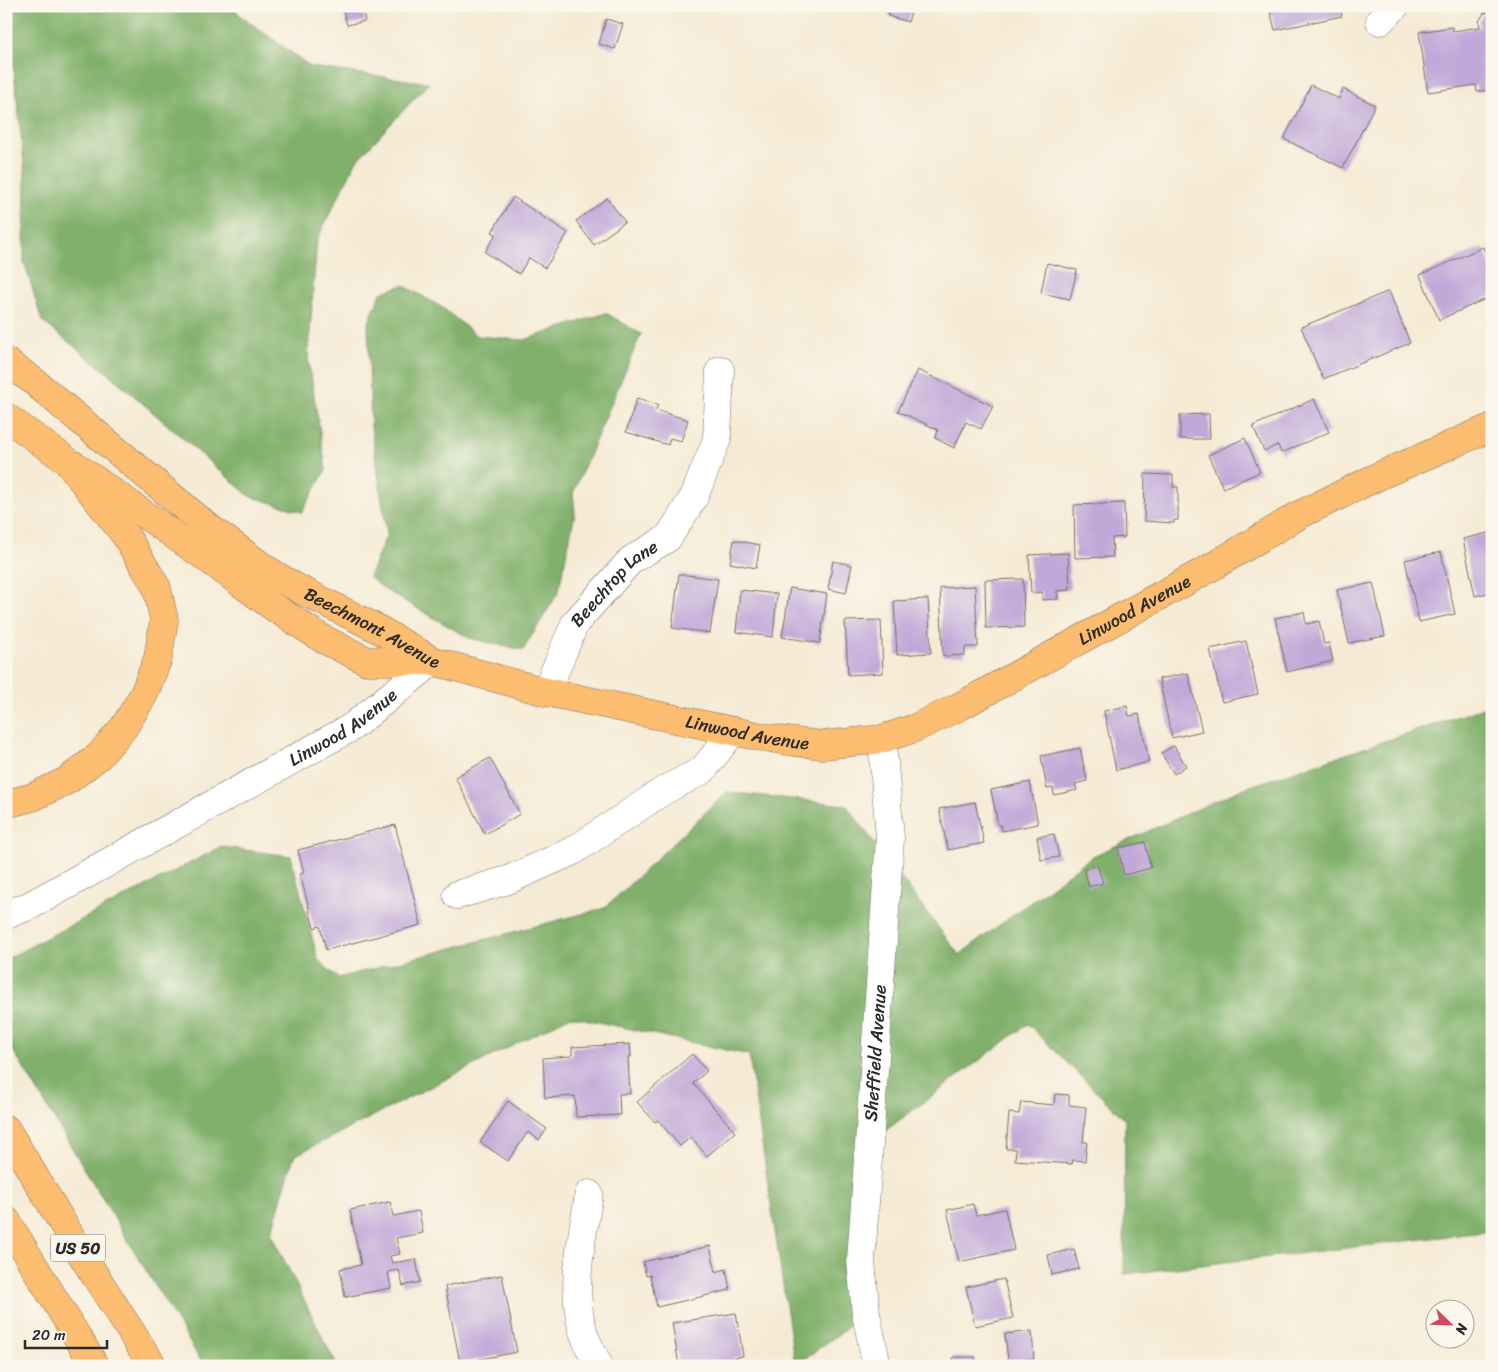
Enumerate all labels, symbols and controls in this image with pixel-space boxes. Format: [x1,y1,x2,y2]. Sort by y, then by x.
street label: Beechtop Lane [562,531,664,635]
street label: Linwood Avenue [1072,565,1197,654]
street label: Beechmont Avenue [298,578,443,678]
street label: Linwood Avenue [283,680,405,775]
street label: Linwood Avenue [683,705,811,759]
street label: Sheffield Avenue [855,983,896,1122]
road number: US 50 [50,1234,106,1262]
north arrow [1426,1300,1476,1350]
scale bar [25,1317,108,1349]
text: N [1448,1319,1475,1339]
text: 20 m [32,1322,66,1348]

